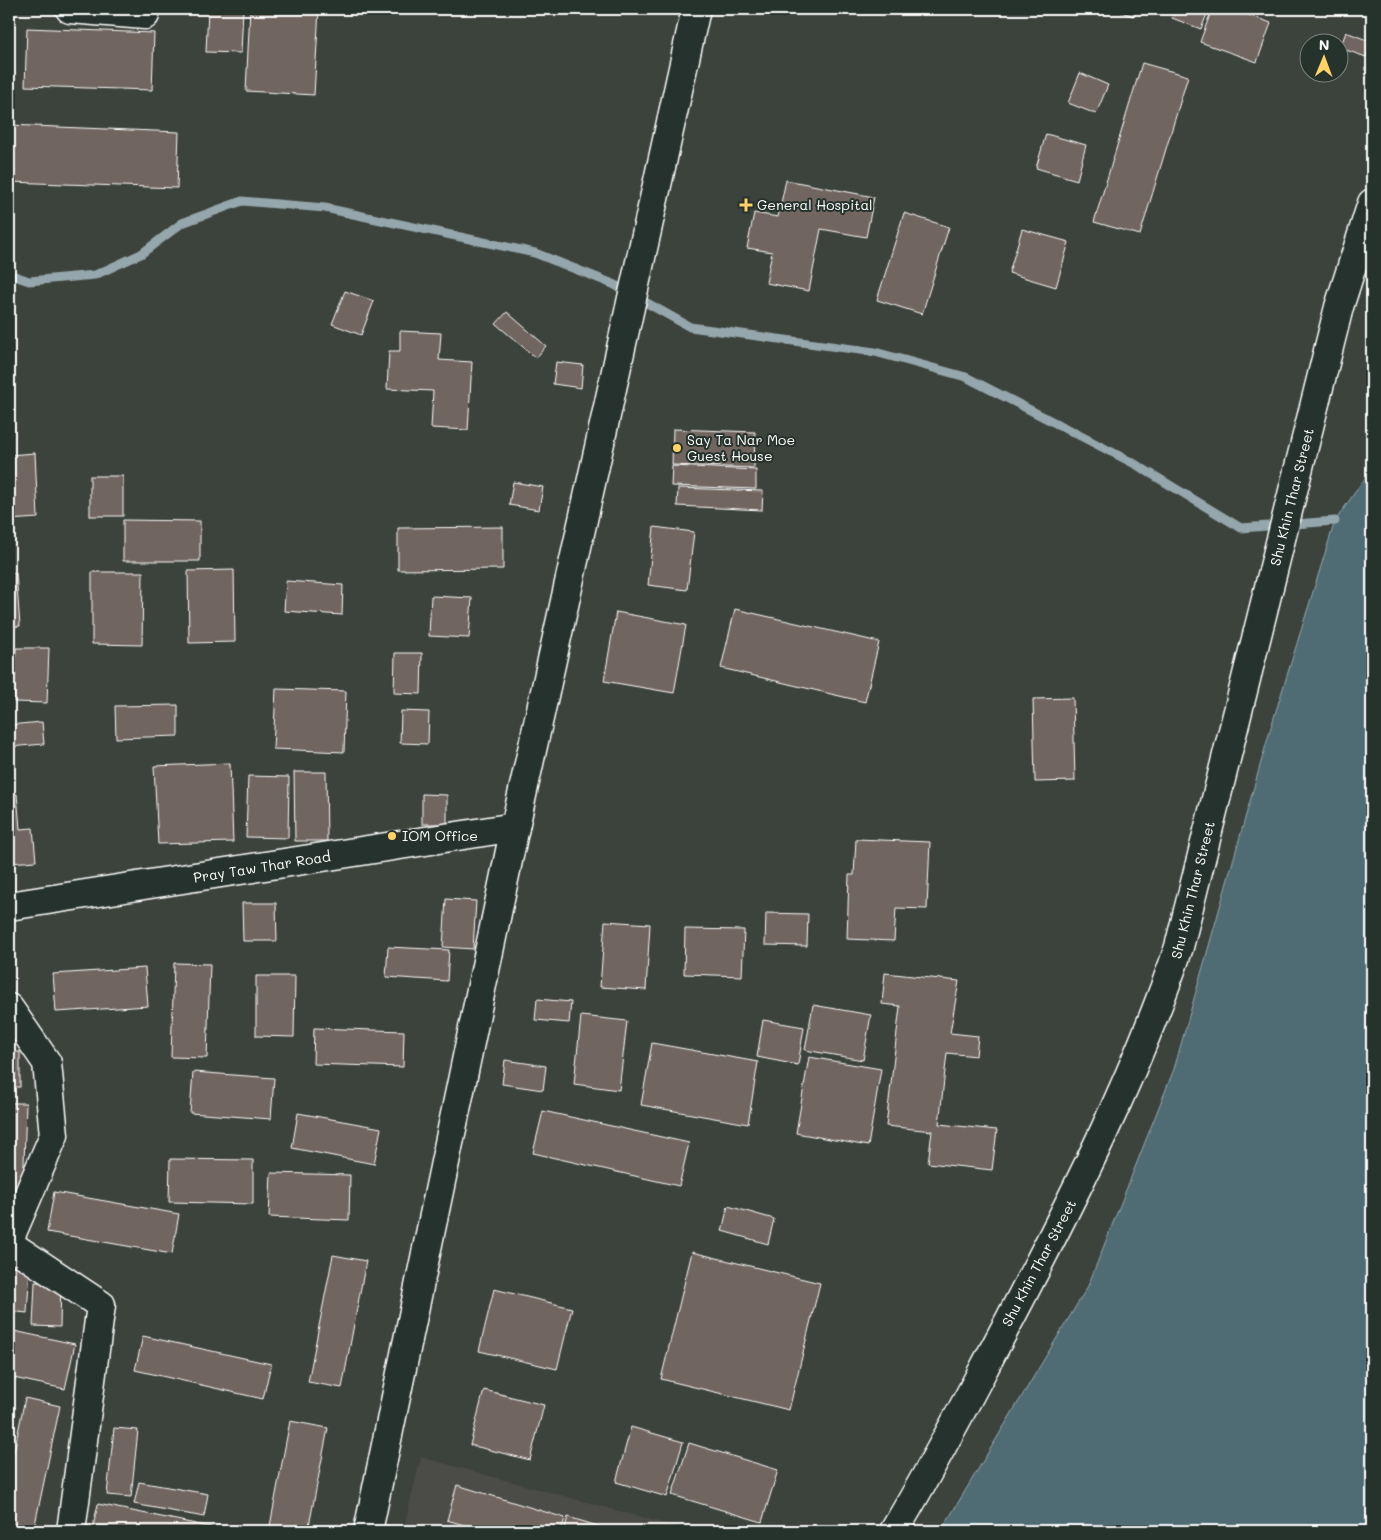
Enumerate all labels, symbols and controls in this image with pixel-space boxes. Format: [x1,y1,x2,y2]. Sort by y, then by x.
north arrow [1298,32,1348,82]
text: N [1319,35,1330,54]
place label: General Hospital [757,195,873,214]
marker: General Hospital [739,198,753,212]
street label: Shu Khin Thar Street [1265,426,1318,568]
place label: Say Ta Nar Moe Guest House [687,430,795,465]
marker: Say Ta Nar Moe Guest House [671,442,683,454]
street label: Shu Khin Thar Street [1166,819,1219,961]
place label: IOM Office [402,826,478,845]
marker: IOM Office [386,830,398,842]
street label: Pray Taw Thar Road [192,846,332,887]
street label: Shu Khin Thar Street [997,1196,1080,1330]

